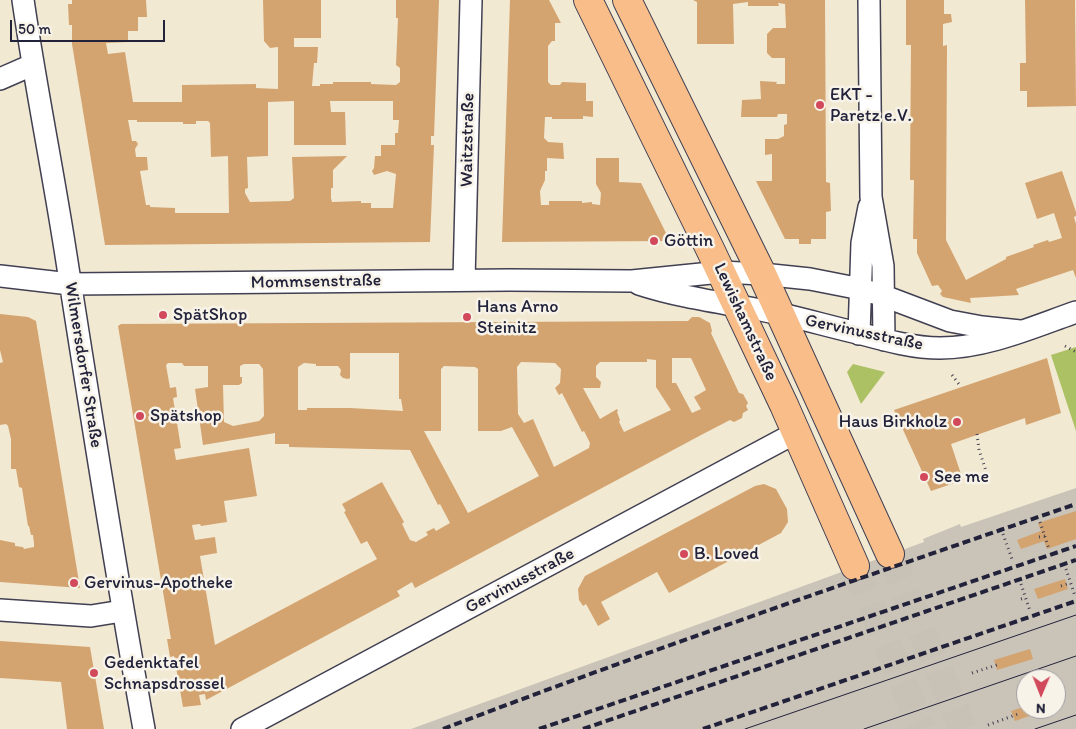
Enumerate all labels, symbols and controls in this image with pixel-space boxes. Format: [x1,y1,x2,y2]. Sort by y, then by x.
scale bar [12,10,168,42]
text: 50 m [18,20,51,38]
place label: EKT - Paretz e.V. [830,84,912,126]
street label: Waitzstraße [456,93,480,187]
marker: EKT - Paretz e.V. [814,99,826,111]
place label: Göttin [664,230,713,252]
marker: Göttin [648,235,660,247]
street label: Lewishamstraße [708,260,782,384]
street label: Mommsenstraße [250,270,382,294]
street label: Wilmersdorfer Straße [59,281,107,449]
place label: Hans Arno Steinitz [477,296,559,338]
place label: SpätShop [173,304,247,326]
marker: SpätShop [157,309,169,321]
street label: Gervinusstraße [803,310,925,356]
marker: Hans Arno Steinitz [461,311,473,323]
place label: Spätshop [150,405,222,427]
marker: Spätshop [134,410,146,422]
place label: Haus Birkholz [839,411,947,433]
marker: Haus Birkholz [951,416,963,428]
place label: See me [934,466,989,488]
marker: See me [918,471,930,483]
street label: Gervinusstraße [462,543,578,619]
place label: B. Loved [694,543,759,565]
marker: B. Loved [678,548,690,560]
place label: Gervinus-Apotheke [84,572,233,594]
marker: Gervinus-Apotheke [68,577,80,589]
place label: Gedenktafel Schnapsdrossel [104,652,225,694]
marker: Gedenktafel Schnapsdrossel [88,667,100,679]
north arrow [1016,669,1066,719]
text: N [1036,700,1046,717]

